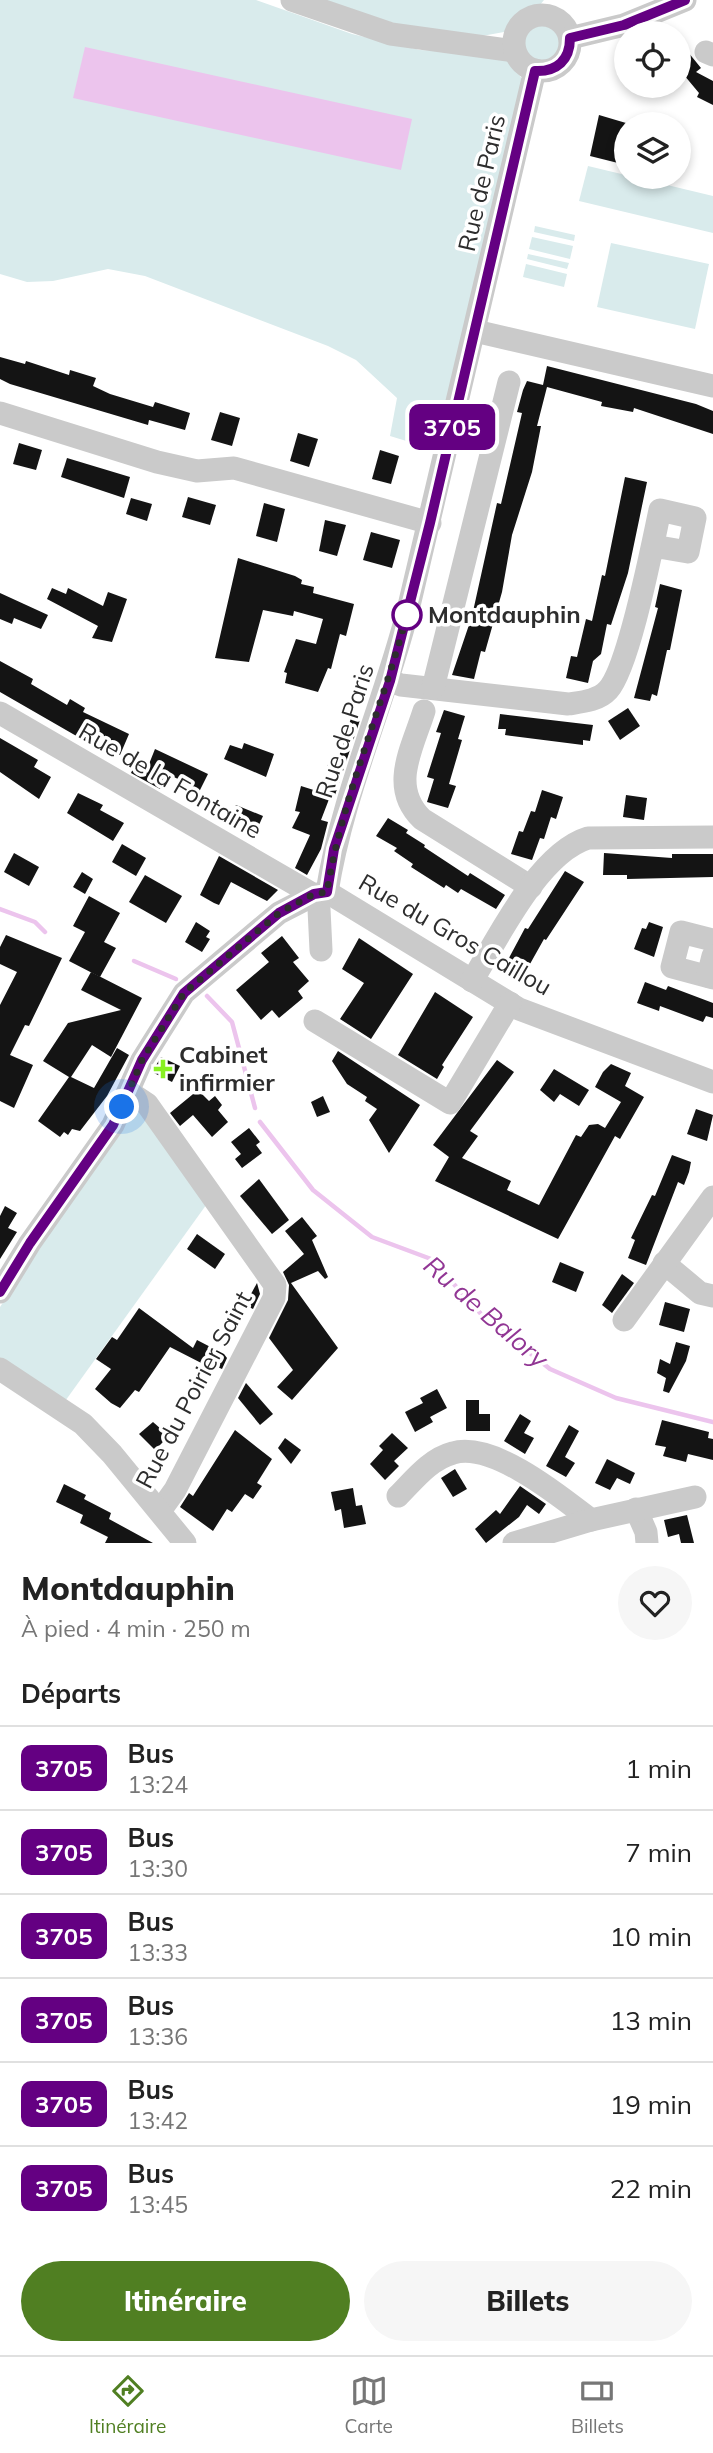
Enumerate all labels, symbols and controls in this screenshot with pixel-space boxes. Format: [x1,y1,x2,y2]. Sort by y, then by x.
map controls [614,21,691,189]
button: locate [614,21,691,98]
street label: Rue de Paris [451,112,511,254]
button: layers [614,112,691,189]
line badge: 3705 [403,404,501,450]
text: 3705 [423,412,481,442]
place label: Montdauphin [428,599,581,629]
marker: Montdauphin [392,600,422,630]
street label: Rue de Paris [308,660,380,802]
street label: Rue de la Fontaine [74,716,267,845]
street label: Rue du Gros Caillou [354,867,557,1001]
place label: Cabinet infirmier [179,1039,275,1097]
marker: Cabinet infirmier [153,1059,173,1079]
your location [104,1089,139,1124]
water label: Ru de Balory [417,1248,556,1376]
street label: Rue du Poirier Saint [129,1286,258,1493]
button: heart [618,1566,692,1640]
text: Montdauphin [21,1567,235,1608]
text: À pied · 4 min · 250 m [21,1614,251,1643]
text: Départs [21,1677,121,1710]
text: Bus [128,1737,174,1770]
text: 1 min [625,1752,692,1785]
text: 3705 [35,1753,93,1783]
text: 13:24 [128,1770,188,1799]
text: Bus [128,1821,174,1854]
text: 7 min [625,1836,692,1869]
text: 3705 [35,1837,93,1867]
text: 13:30 [128,1854,188,1883]
text: Bus [128,1905,174,1938]
text: 10 min [610,1920,692,1953]
text: 3705 [35,1921,93,1951]
text: 13:33 [128,1938,188,1967]
text: Bus [128,1989,174,2022]
text: 13 min [610,2004,692,2037]
text: 3705 [35,2005,93,2035]
text: 13:36 [128,2022,188,2051]
text: Bus [128,2073,174,2106]
text: 19 min [610,2088,692,2121]
text: 3705 [35,2089,93,2119]
text: 13:42 [128,2106,188,2135]
text: Bus [128,2157,174,2190]
text: 22 min [610,2172,692,2205]
text: 3705 [35,2173,93,2203]
text: 13:45 [128,2190,188,2219]
button: Itinéraire [21,2261,350,2341]
button: Billets [364,2261,692,2341]
tab: Itinéraire [89,2372,166,2438]
tab: Carte [345,2372,393,2438]
tab: Billets [571,2372,624,2438]

